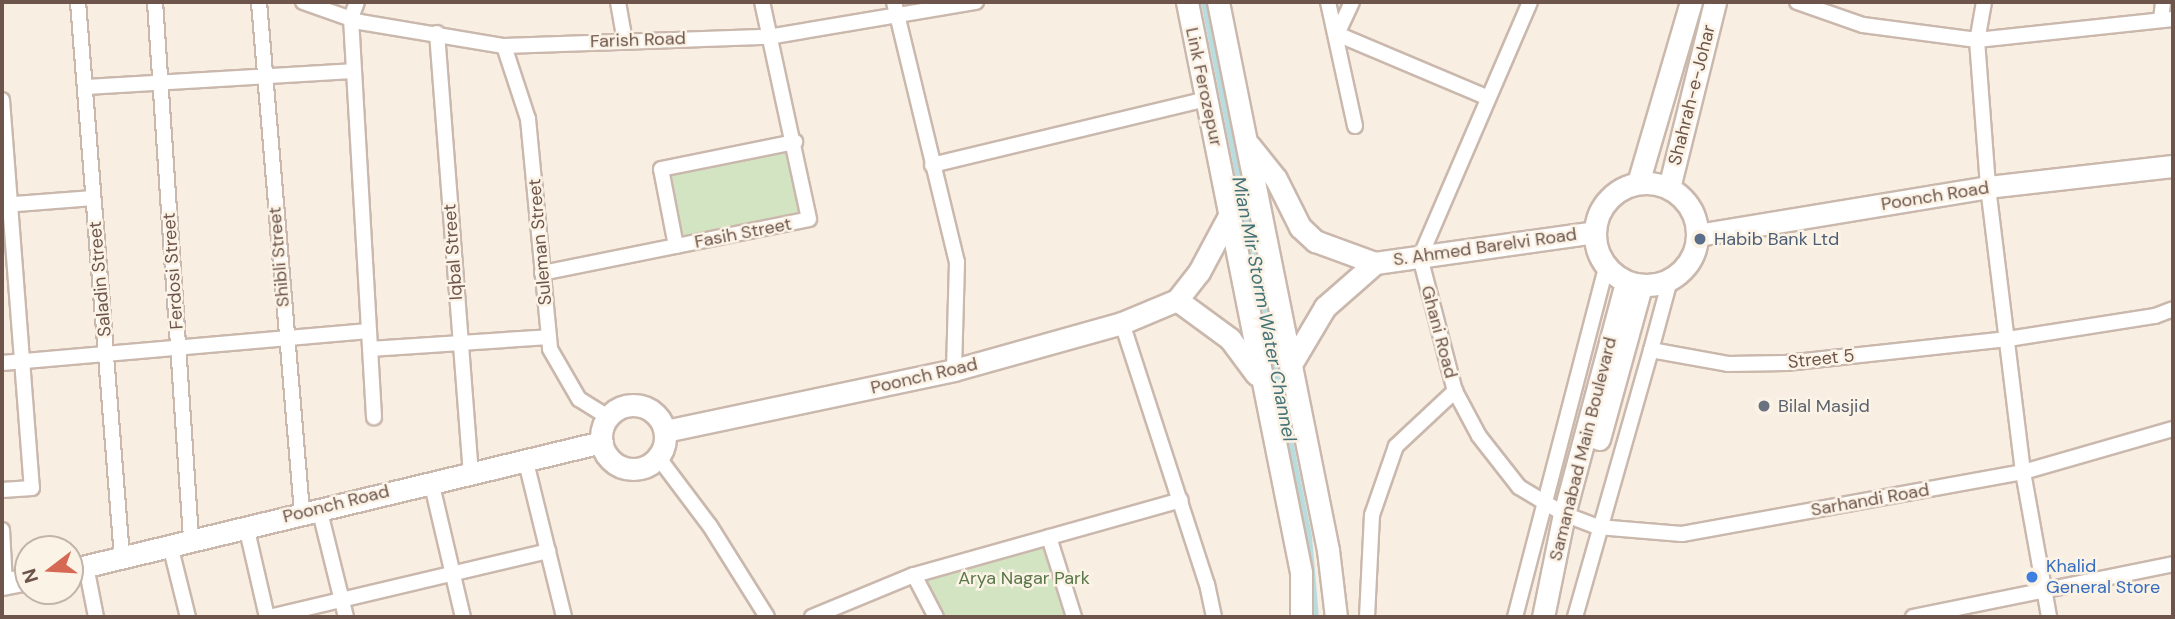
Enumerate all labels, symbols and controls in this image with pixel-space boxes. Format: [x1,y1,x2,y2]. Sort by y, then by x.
street label: Shahrah-e-Johar [1664,23,1720,167]
street label: Link Ferozepur [1181,25,1227,149]
street label: Farish Road [590,28,686,52]
water label: Mian Mir Storm Water Channel [1227,175,1301,443]
street label: Poonch Road [1880,177,1990,215]
street label: Suleman Street [524,178,556,306]
street label: Iqbal Street [439,203,467,301]
street label: Shibli Street [264,206,294,308]
street label: Ferdosi Street [158,212,188,330]
street label: Fasih Street [693,213,793,253]
street label: Saladin Street [84,220,116,338]
street label: S. Ahmed Barelvi Road [1392,223,1578,271]
place label: Habib Bank Ltd [1714,228,1839,250]
marker: Habib Bank Ltd [1692,231,1708,247]
street label: Ghani Road [1416,283,1462,381]
street label: Samanabad Main Boulevard [1545,335,1621,563]
street label: Street 5 [1787,345,1855,373]
street label: Poonch Road [868,353,980,399]
place label: Bilal Masjid [1778,395,1870,417]
marker: Bilal Masjid [1756,398,1772,414]
street label: Sarhandi Road [1809,479,1931,521]
street label: Poonch Road [281,480,391,528]
north arrow [14,535,84,605]
place label: Khalid General Store [2046,556,2160,598]
text: N [16,565,44,586]
park label: Arya Nagar Park [958,567,1090,589]
marker: Khalid General Store [2024,569,2040,585]

